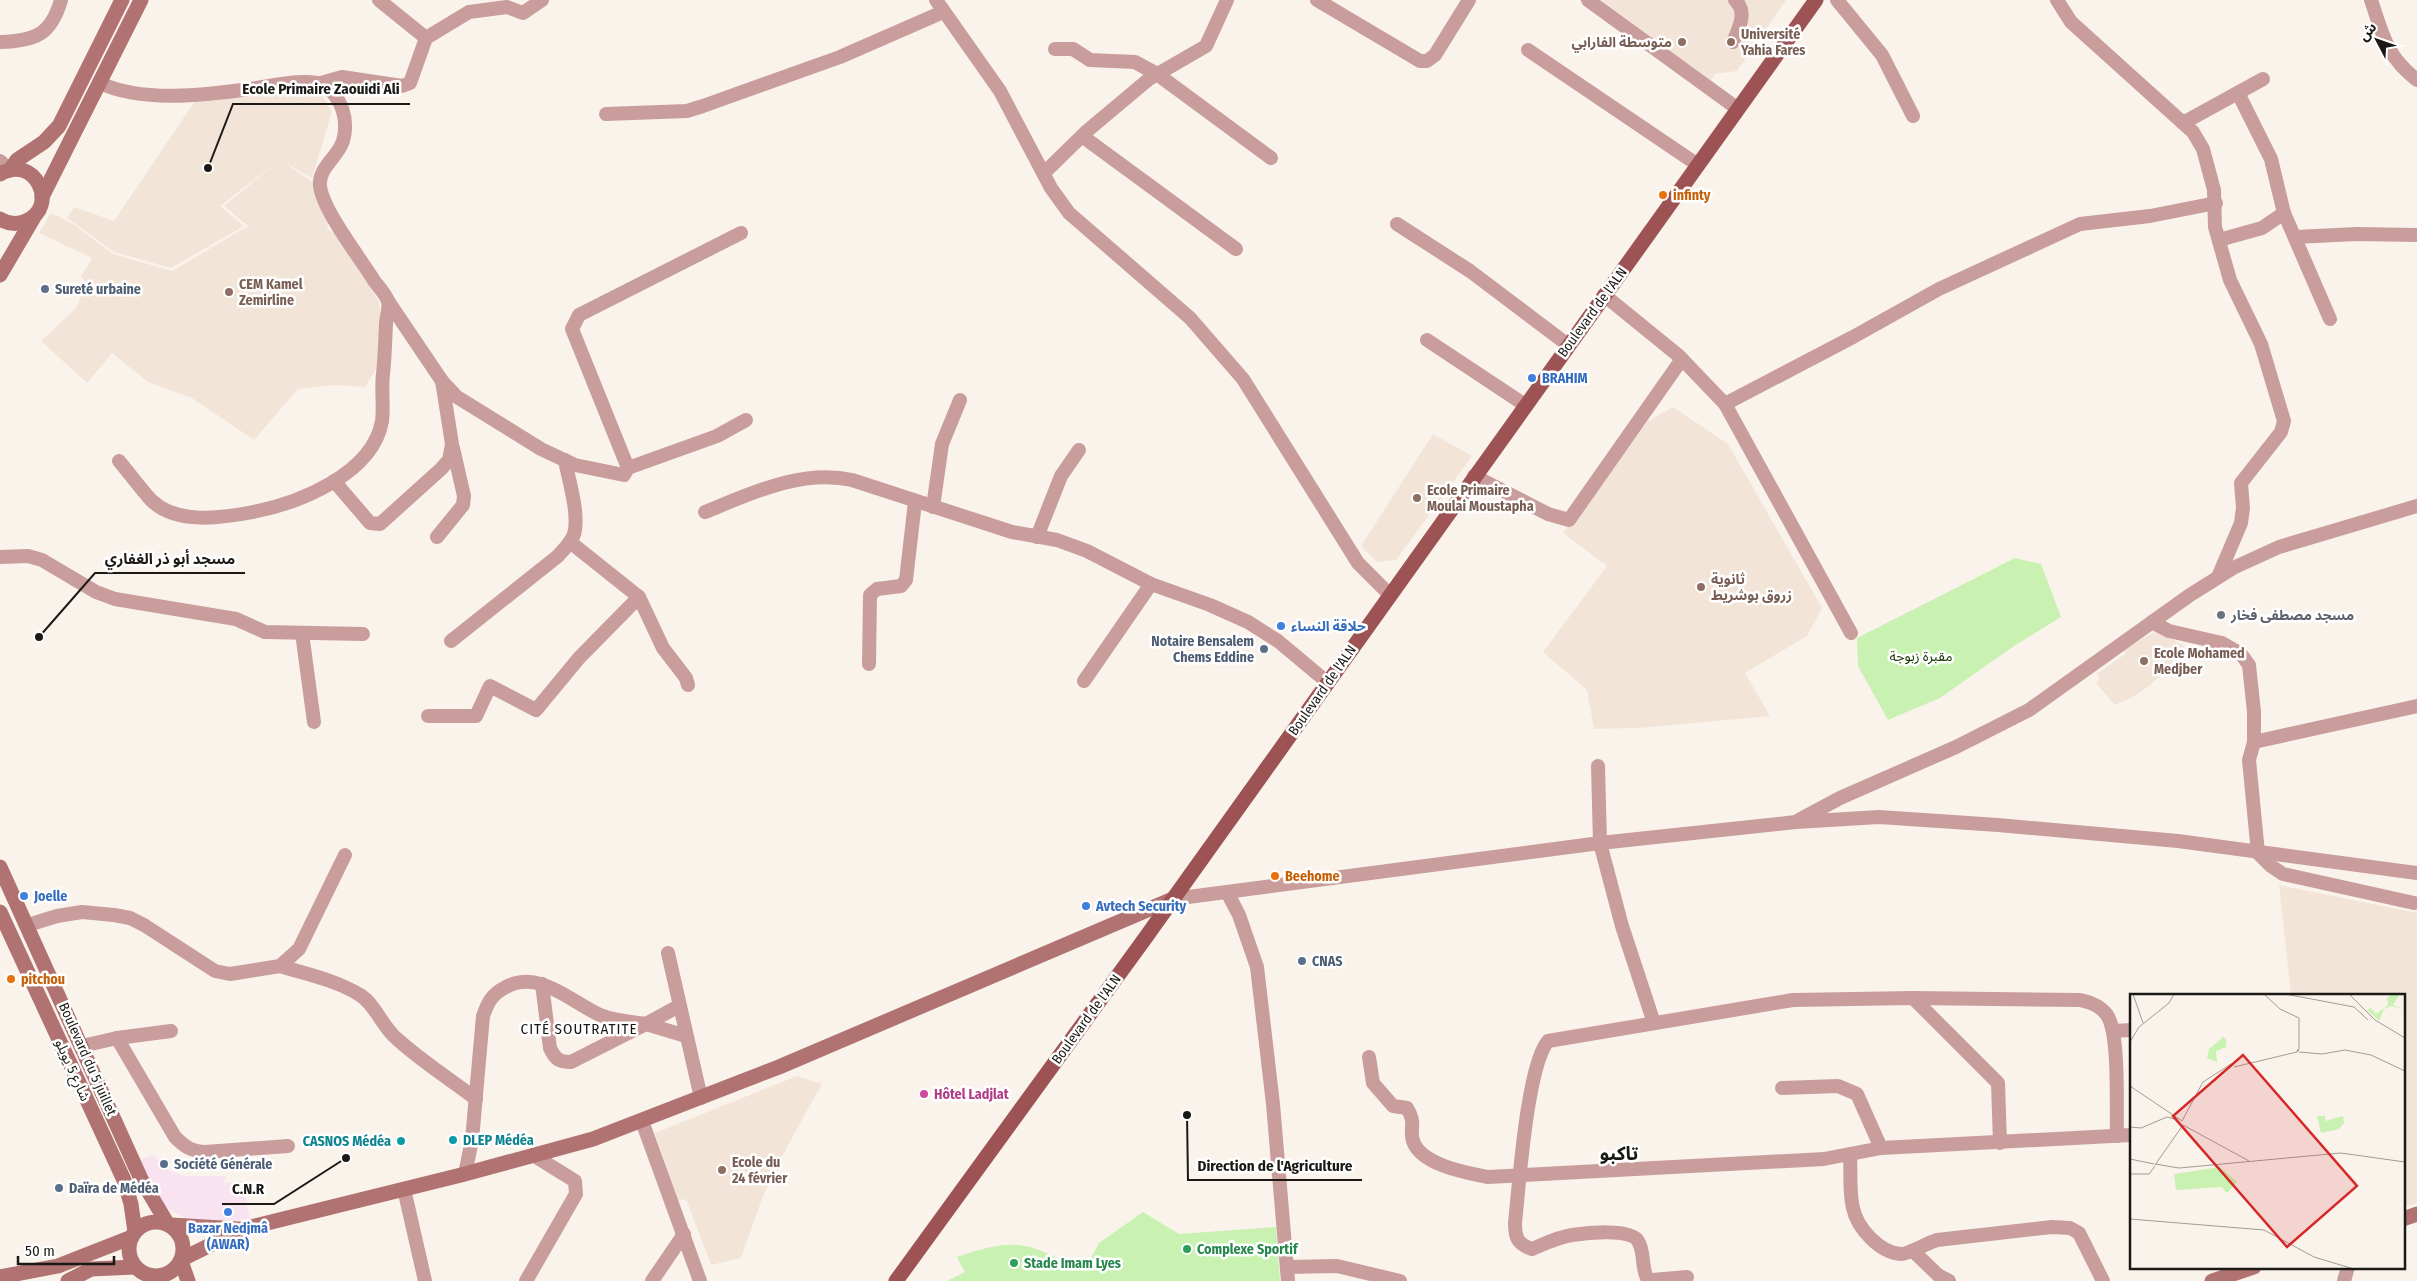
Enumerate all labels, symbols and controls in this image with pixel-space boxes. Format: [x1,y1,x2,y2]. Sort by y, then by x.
north arrow [2352,15,2402,65]
text: ش [2355,19,2380,45]
place label: Université Yahia Fares [1740,26,1805,59]
place label: متوسطة الفارابي [1571,34,1672,53]
marker: متوسطة الفارابي [1676,36,1688,48]
marker: Université Yahia Fares [1725,36,1737,48]
callout: Ecole Primaire Zaouidi Ali [233,74,410,104]
text: Ecole Primaire Zaouidi Ali [242,80,400,98]
place label: infinty [1673,187,1711,204]
marker: infinty [1657,189,1669,201]
street label: Boulevard de l'ALN [1554,264,1631,360]
place label: CEM Kamel Zemirline [239,276,303,309]
place label: Sureté urbaine [55,281,141,298]
marker: Sureté urbaine [39,283,51,295]
marker: CEM Kamel Zemirline [223,286,235,298]
place label: BRAHIM [1542,370,1588,387]
marker: BRAHIM [1526,372,1538,384]
place label: Ecole Primaire Moulai Moustapha [1427,482,1534,515]
marker: Ecole Primaire Moulai Moustapha [1411,492,1423,504]
callout: مسجد أبو ذر الغفاري [95,543,245,573]
text: مسجد أبو ذر الغفاري [105,549,235,570]
place label: ثانوية زروق بوشريط [1711,571,1792,604]
marker: ثانوية زروق بوشريط [1695,581,1707,593]
place label: مسجد مصطفى فخار [2230,607,2354,624]
marker: مسجد مصطفى فخار [2215,609,2227,621]
place label: حلاقة النساء [1291,618,1366,635]
marker: حلاقة النساء [1275,620,1287,632]
place label: Notaire Bensalem Chems Eddine [1151,633,1254,666]
street label: Boulevard de l'ALN [1285,642,1360,739]
marker: Notaire Bensalem Chems Eddine [1258,643,1270,655]
place label: Ecole Mohamed Medjber [2154,645,2245,678]
park label: مقبرة زبوجة [1889,648,1953,665]
marker: Ecole Mohamed Medjber [2138,655,2150,667]
place label: Beehome [1285,868,1340,885]
marker: Beehome [1269,870,1281,882]
place label: Joelle [33,888,67,905]
marker: Joelle [18,890,30,902]
place label: Avtech Security [1095,898,1187,915]
marker: Avtech Security [1080,900,1092,912]
place label: CNAS [1312,953,1343,970]
marker: CNAS [1296,955,1308,967]
place label: pitchou [21,971,65,988]
street label: Boulevard de l'ALN [1048,971,1125,1067]
marker: pitchou [5,973,17,985]
inset map [2130,994,2404,1268]
street label: Boulevard du 5 juillet [55,1000,120,1119]
district label: CITÉ SOUTRATITE [521,1020,637,1038]
street label: شارع 5 يويلو [50,1037,94,1105]
place label: Hôtel Ladjlat [934,1086,1010,1103]
marker: Hôtel Ladjlat [918,1088,930,1100]
place label: DLEP Médéa [463,1132,534,1149]
place label: CASNOS Médéa [303,1133,391,1150]
marker: DLEP Médéa [447,1134,459,1146]
marker: CASNOS Médéa [395,1135,407,1147]
district label: تاكبو [1600,1142,1639,1165]
callout: Direction de l'Agriculture [1188,1150,1362,1180]
place label: Ecole du 24 février [731,1154,788,1187]
place label: Société Générale [174,1156,272,1173]
text: Direction de l'Agriculture [1198,1157,1353,1175]
marker: Société Générale [158,1158,170,1170]
marker: Ecole du 24 février [716,1164,728,1176]
callout: C.N.R [222,1174,274,1204]
place label: Daïra de Médéa [69,1180,159,1197]
text: C.N.R [232,1180,265,1198]
marker: Daïra de Médéa [53,1182,65,1194]
marker: Bazar Nedjmâ (AWAR) [222,1206,234,1218]
place label: Bazar Nedjmâ (AWAR) [188,1220,268,1253]
scale bar [18,1234,114,1266]
place label: Complexe Sportif [1197,1241,1299,1258]
text: 50 m [25,1242,55,1260]
marker: Complexe Sportif [1181,1243,1193,1255]
place label: Stade Imam Lyes [1024,1255,1121,1272]
marker: Stade Imam Lyes [1008,1257,1020,1269]

